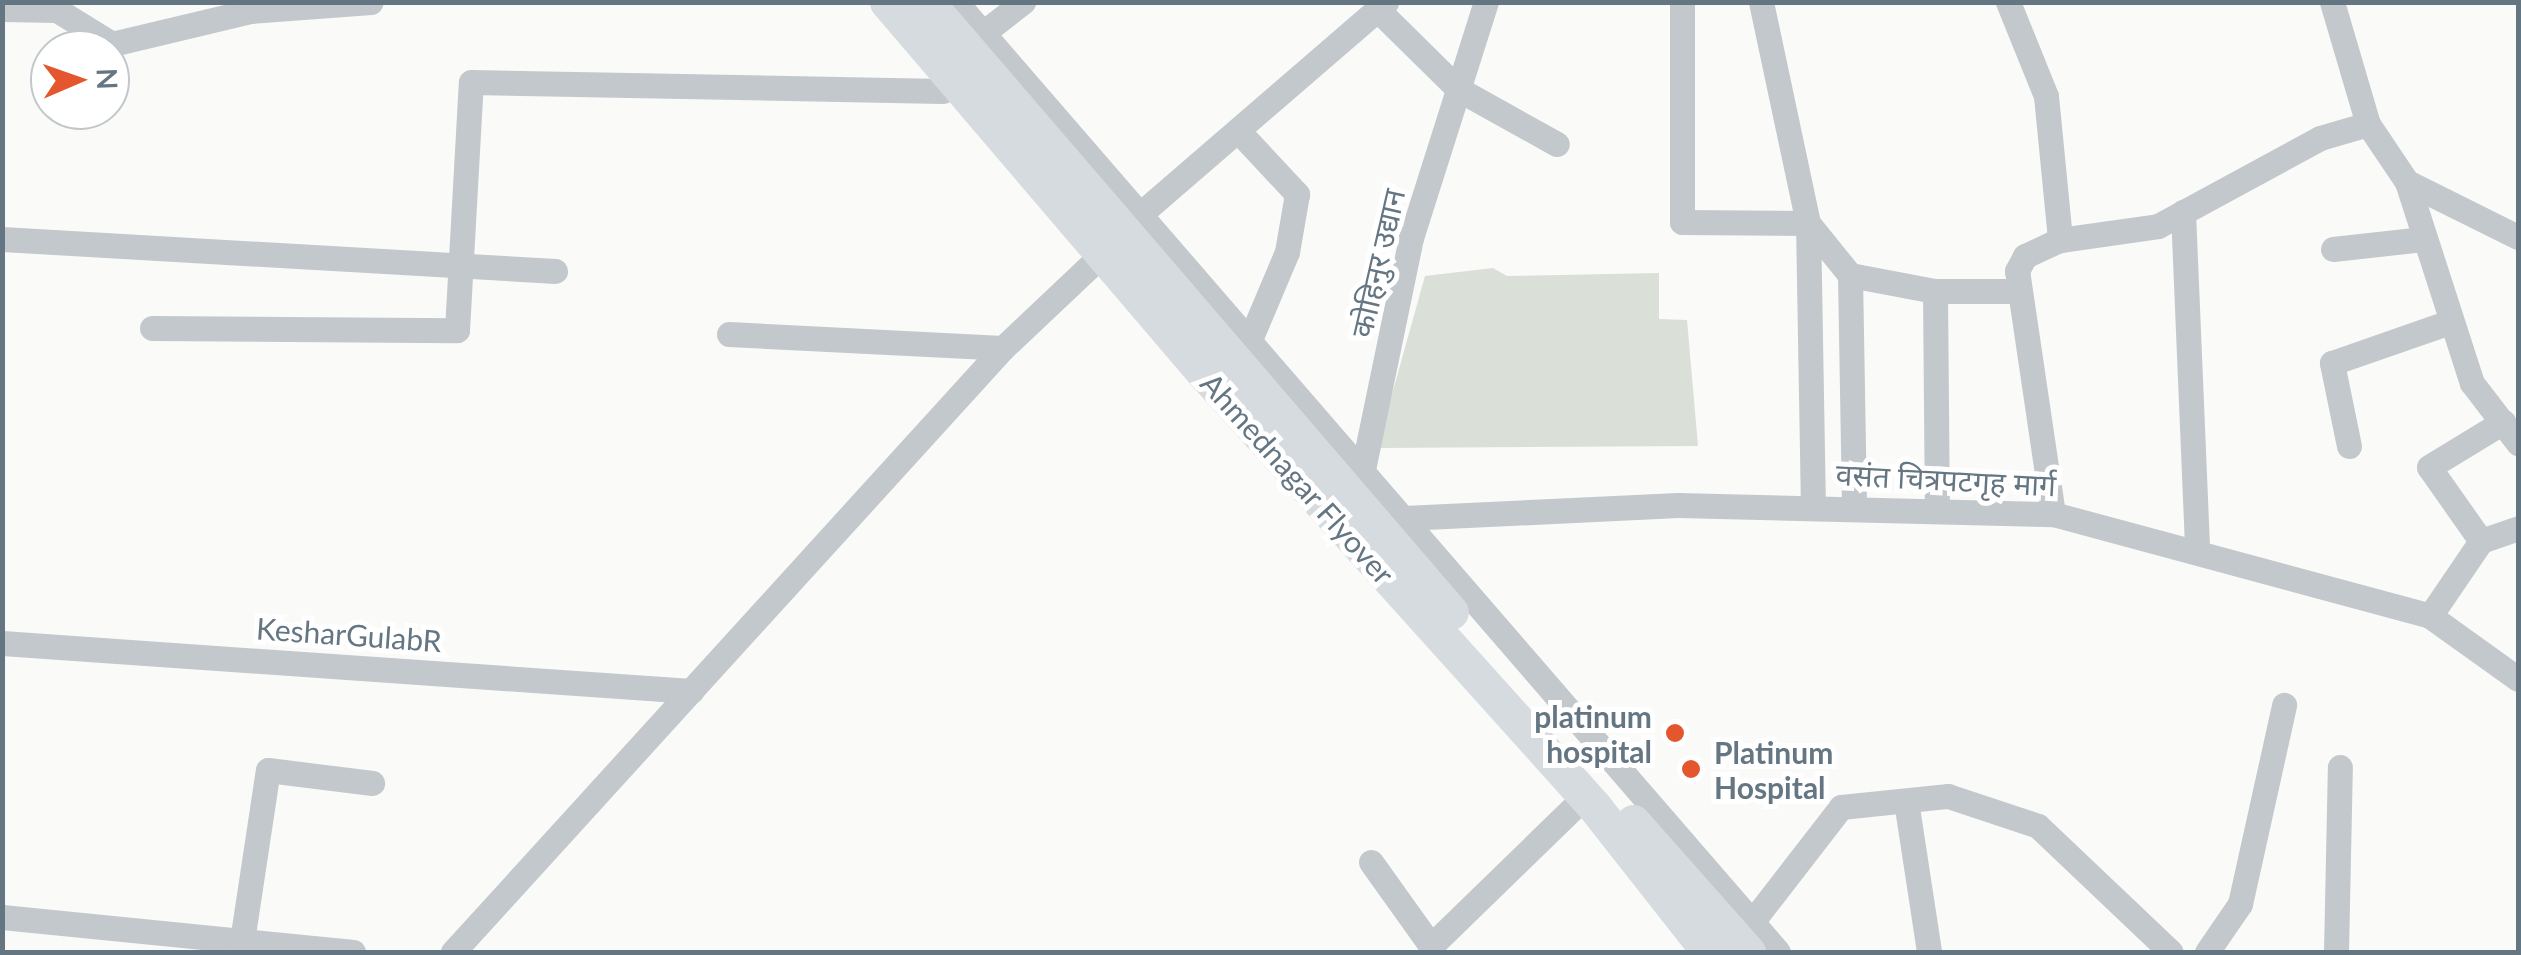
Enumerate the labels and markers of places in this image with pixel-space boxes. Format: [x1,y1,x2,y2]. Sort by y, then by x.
place label: platinum hospital [1534,698,1652,768]
marker: platinum hospital [1662,720,1688,746]
place label: Platinum Hospital [1714,734,1833,804]
marker: Platinum Hospital [1678,756,1704,782]

